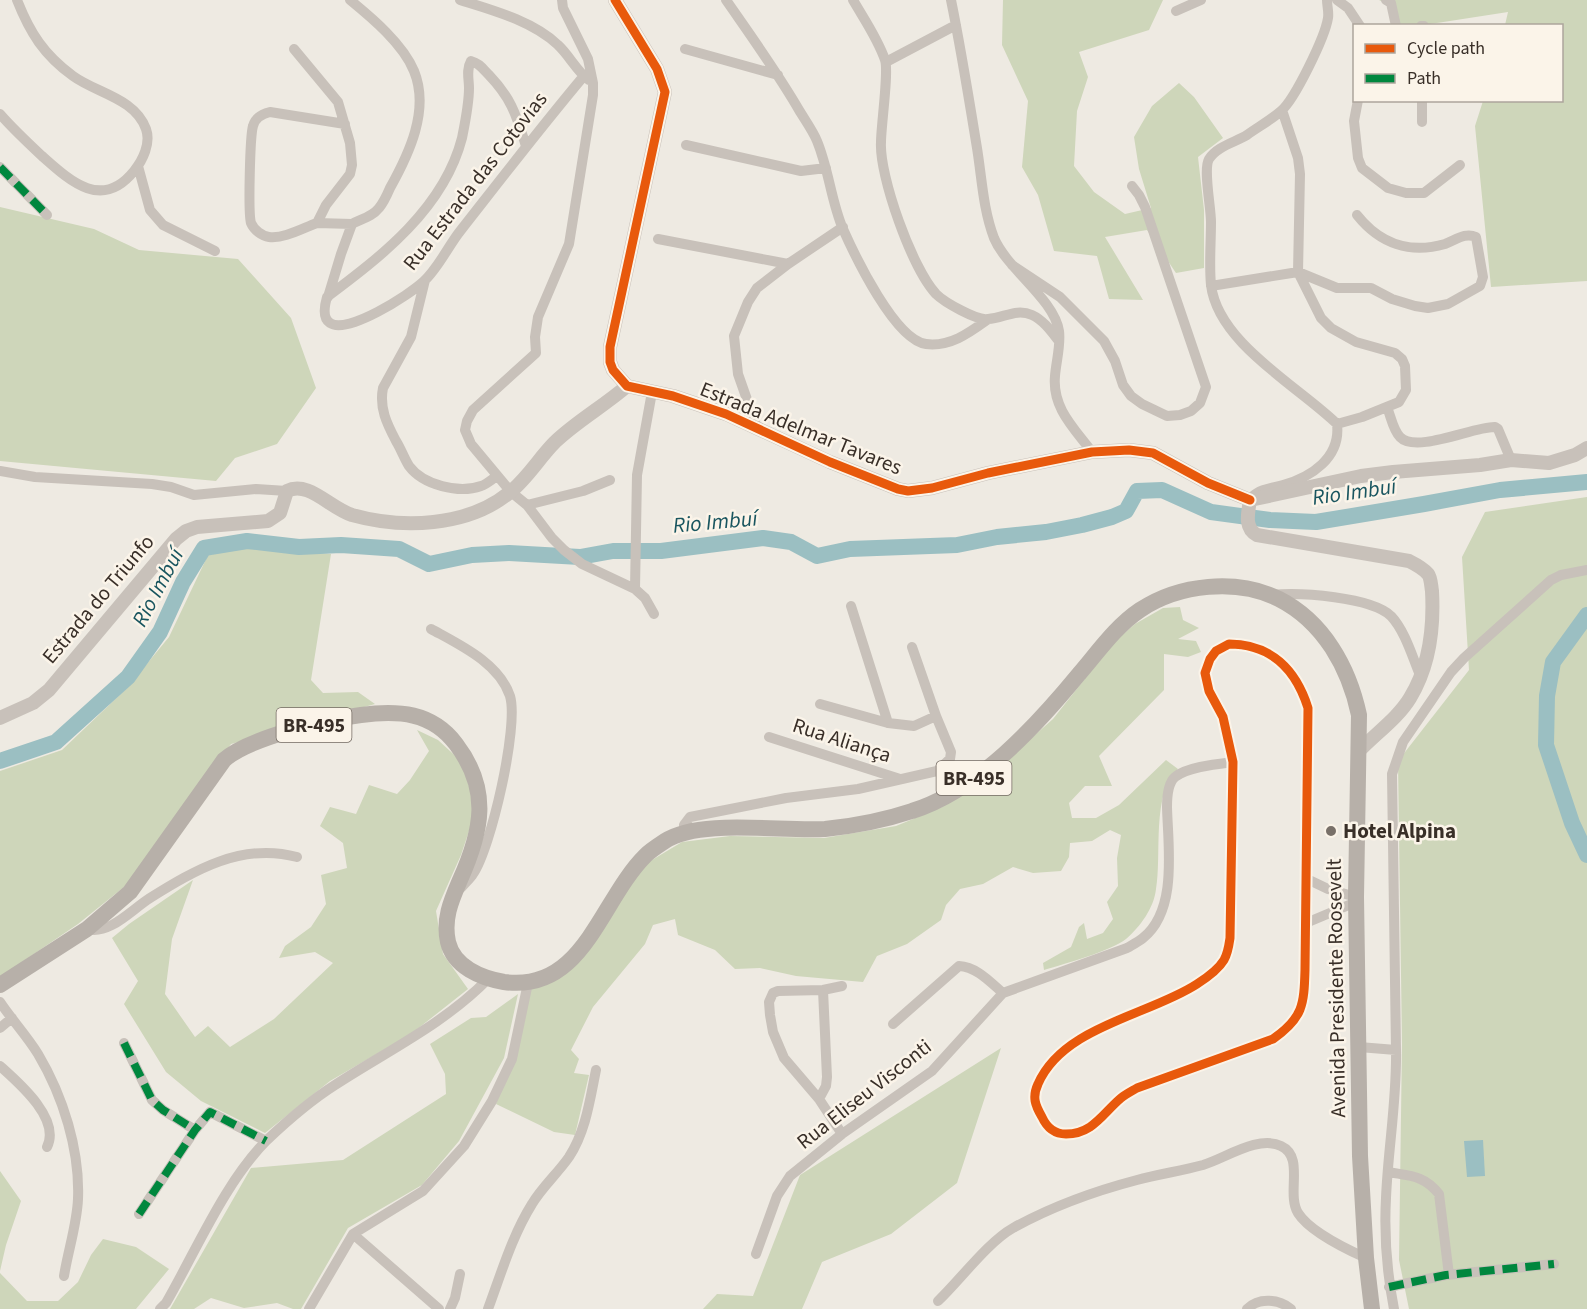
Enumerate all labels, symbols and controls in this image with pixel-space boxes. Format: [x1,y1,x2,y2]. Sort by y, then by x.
legend [1353,24,1563,102]
text: Cycle path [1407,36,1485,61]
text: Path [1407,66,1441,91]
street label: Rua Estrada das Cotovias [396,85,554,277]
street label: Estrada Adelmar Tavares [696,374,907,482]
water label: Rio Imbuí [1310,470,1401,514]
water label: Rio Imbuí [672,502,761,542]
street label: Estrada do Triunfo [35,528,161,670]
water label: Rio Imbuí [124,540,193,632]
road number: BR-495 [276,708,352,742]
street label: Rua Aliança [789,710,895,770]
road number: BR-495 [936,761,1012,795]
place label: Hotel Alpina [1343,816,1456,846]
marker: Hotel Alpina [1324,824,1338,838]
street label: Avenida Presidente Roosevelt [1319,858,1353,1118]
street label: Rua Eliseu Visconti [790,1032,938,1156]

